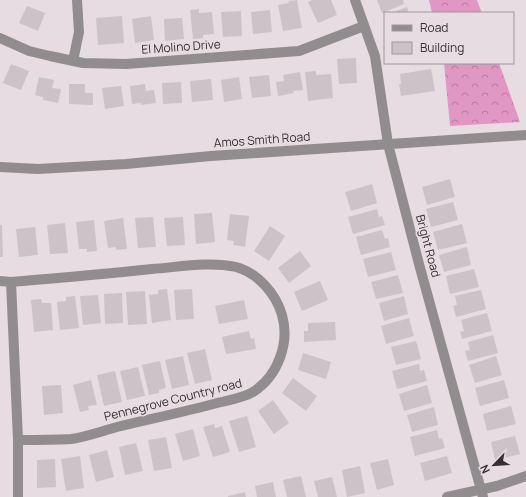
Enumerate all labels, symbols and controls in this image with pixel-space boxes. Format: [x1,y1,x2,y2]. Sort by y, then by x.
legend [384,12,514,64]
text: Road [420,19,448,36]
street label: El Molino Drive [141,35,221,58]
text: Building [420,39,464,56]
street label: Amos Smith Road [213,128,311,151]
street label: Bright Road [412,213,445,279]
street label: Pennegrove Country road [102,374,244,425]
north arrow [474,445,514,485]
text: N [476,463,493,476]

